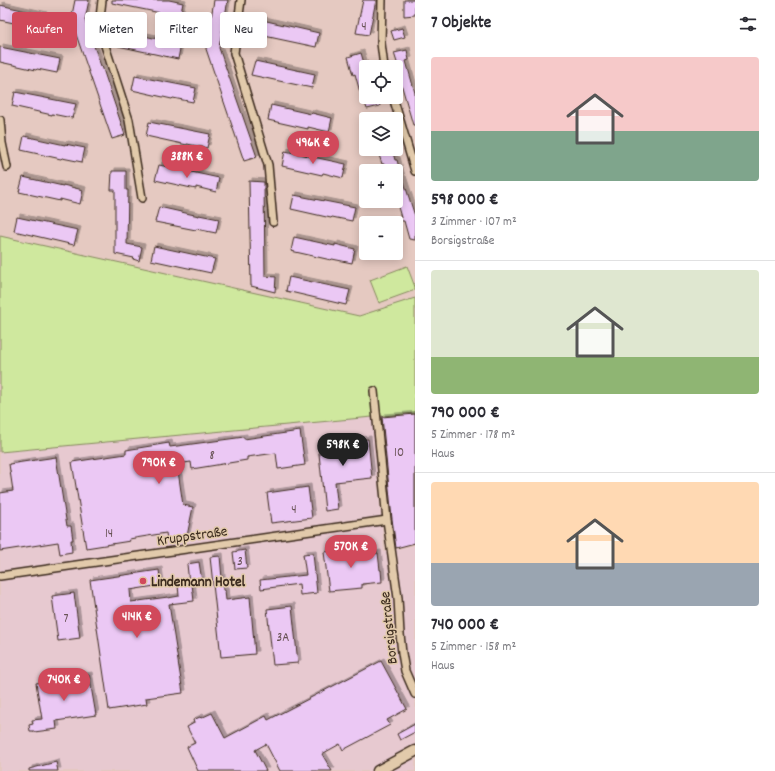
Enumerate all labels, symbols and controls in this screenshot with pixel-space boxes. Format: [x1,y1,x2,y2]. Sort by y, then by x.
chip: Kaufen [12,12,77,48]
chip: Mieten [85,12,147,48]
chip: Filter [155,12,212,48]
chip: Neu [220,12,267,48]
text: 7 Objekte [431,12,491,36]
icon: filters [737,13,759,35]
house number: 4 [361,18,367,37]
map controls [359,60,403,260]
button: locate [359,60,403,104]
icon: home [559,83,631,155]
button: layers [359,112,403,156]
pin: 496K € [280,131,346,165]
text: 496K € [296,134,330,153]
pin: 388K € [154,145,220,179]
text: 388K € [171,148,203,167]
button: + [359,164,403,208]
text: 598 000 € [431,189,499,213]
text: 3 Zimmer · 107 m² [431,213,517,232]
button: − [359,216,403,260]
text: Borsigstraße [431,232,494,251]
icon: home [559,296,631,368]
text: 790 000 € [431,402,500,426]
text: 5 Zimmer · 178 m² [431,426,515,445]
pin: 598K € [310,433,376,467]
text: 598K € [326,436,360,455]
house number: 10 [394,444,404,463]
text: Haus [431,445,455,464]
house number: 8 [209,447,215,466]
pin: 790K € [126,451,192,485]
text: 790K € [142,454,176,473]
house number: 4 [291,501,297,520]
icon: home [559,508,631,580]
street label: Kruppstraße [156,521,229,553]
house number: 14 [105,525,113,544]
pin: 570K € [318,535,384,569]
text: 570K € [334,538,368,557]
house number: 3 [237,553,243,572]
place label: Lindemann Hotel [151,572,246,594]
marker: Lindemann Hotel [138,576,148,586]
street label: Borsigstraße [375,590,405,665]
pin: 414K € [104,605,170,639]
text: 414K € [122,608,152,627]
house number: 7 [64,610,69,629]
text: 740 000 € [431,614,499,638]
house number: 3A [277,629,289,648]
text: 5 Zimmer · 158 m² [431,638,516,657]
text: Haus [431,657,455,676]
pin: 740K € [31,668,97,702]
text: 740K € [47,671,81,690]

